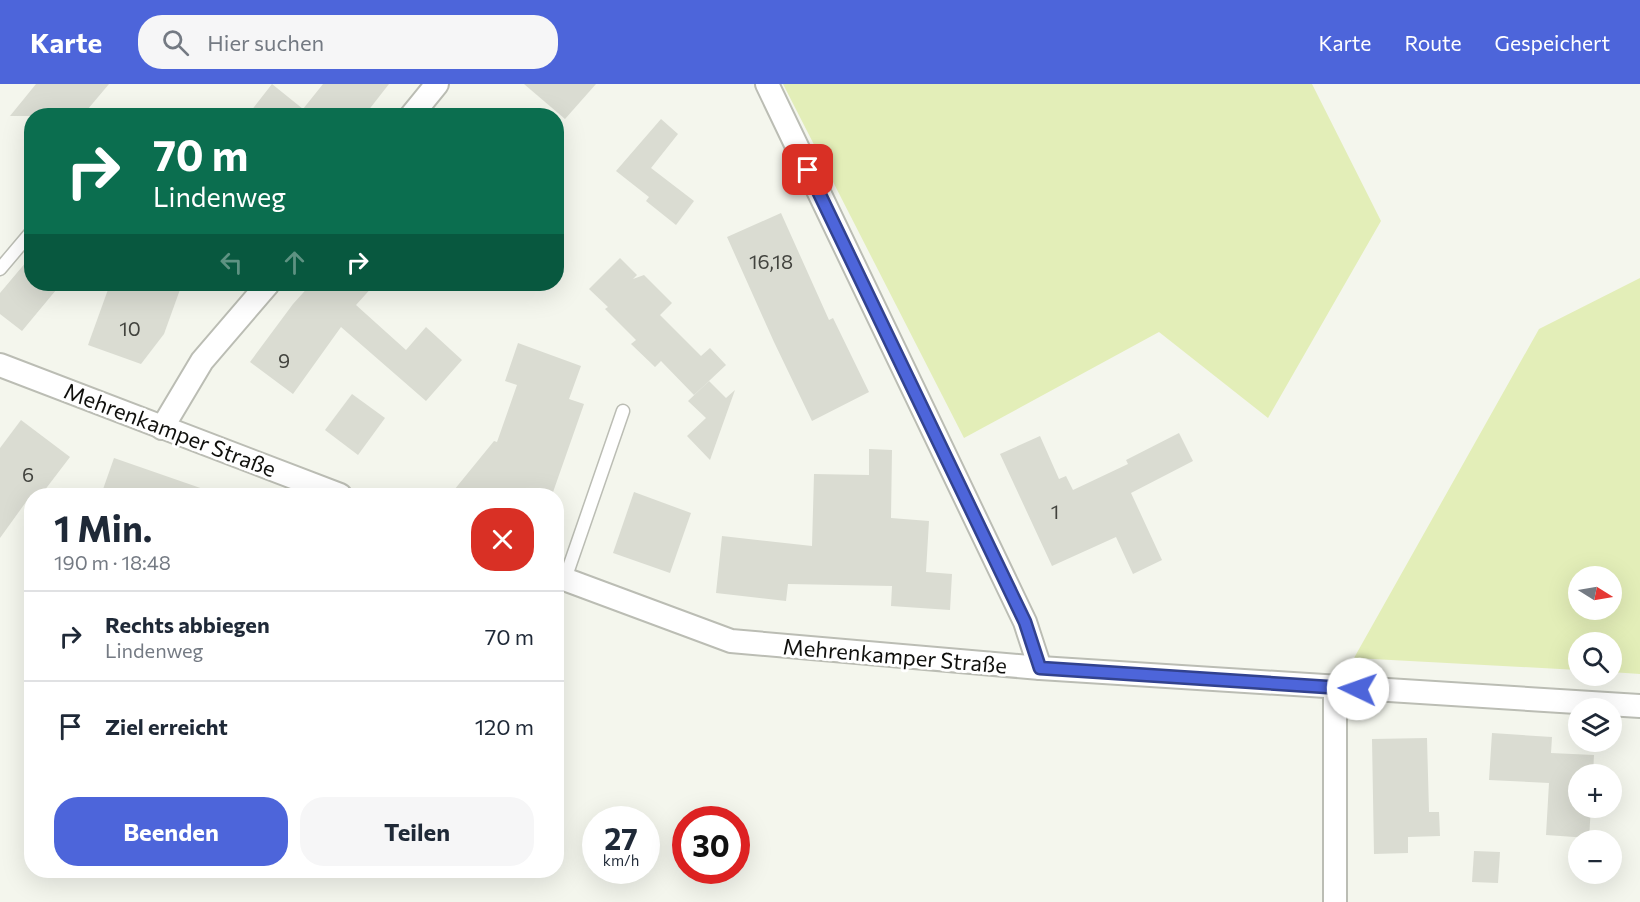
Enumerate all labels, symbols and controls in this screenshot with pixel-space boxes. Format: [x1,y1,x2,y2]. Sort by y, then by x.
search box [138,15,558,69]
text: Karte [30,25,102,59]
icon: search [159,26,192,59]
text: Hier suchen [207,29,324,56]
text: Karte [1318,30,1371,55]
text: Route [1404,30,1462,55]
text: Gespeichert [1495,30,1610,55]
text: 70 m [153,128,248,180]
icon: right [54,132,132,210]
pin [782,144,833,195]
icon: arrive [791,153,824,186]
text: Lindenweg [153,180,286,213]
icon: left [215,246,248,279]
icon: ahead [278,246,311,279]
icon: right [341,246,374,279]
house number: 16,18 [749,249,793,273]
house number: 10 [119,316,141,340]
house number: 9 [278,348,290,372]
street label: Mehrenkamper Straße [60,377,280,482]
house number: 6 [22,462,34,486]
house number: 1 [1051,499,1059,523]
text: 1 Min. [54,505,152,549]
button: close [471,508,534,571]
text: 190 m · 18:48 [54,550,171,574]
north arrow [1568,566,1622,620]
map controls [1568,566,1622,884]
text: Rechts abbiegen [105,611,270,638]
icon: right [54,620,87,653]
text: 70 m [485,623,534,650]
street label: Mehrenkamper Straße [782,632,1008,679]
button: search [1568,632,1622,686]
text: Lindenweg [105,638,203,662]
position arrow [1326,657,1390,721]
button: layers [1568,698,1622,752]
icon: arrive [54,710,87,743]
text: Ziel erreicht [105,713,228,740]
text: 120 m [475,713,534,740]
button: + [1568,764,1622,818]
button: Beenden [54,797,288,866]
button: Teilen [300,797,534,866]
speed limit sign: 30 [672,806,750,884]
text: 27 [604,819,638,856]
button: − [1568,830,1622,884]
text: km/h [603,851,639,869]

